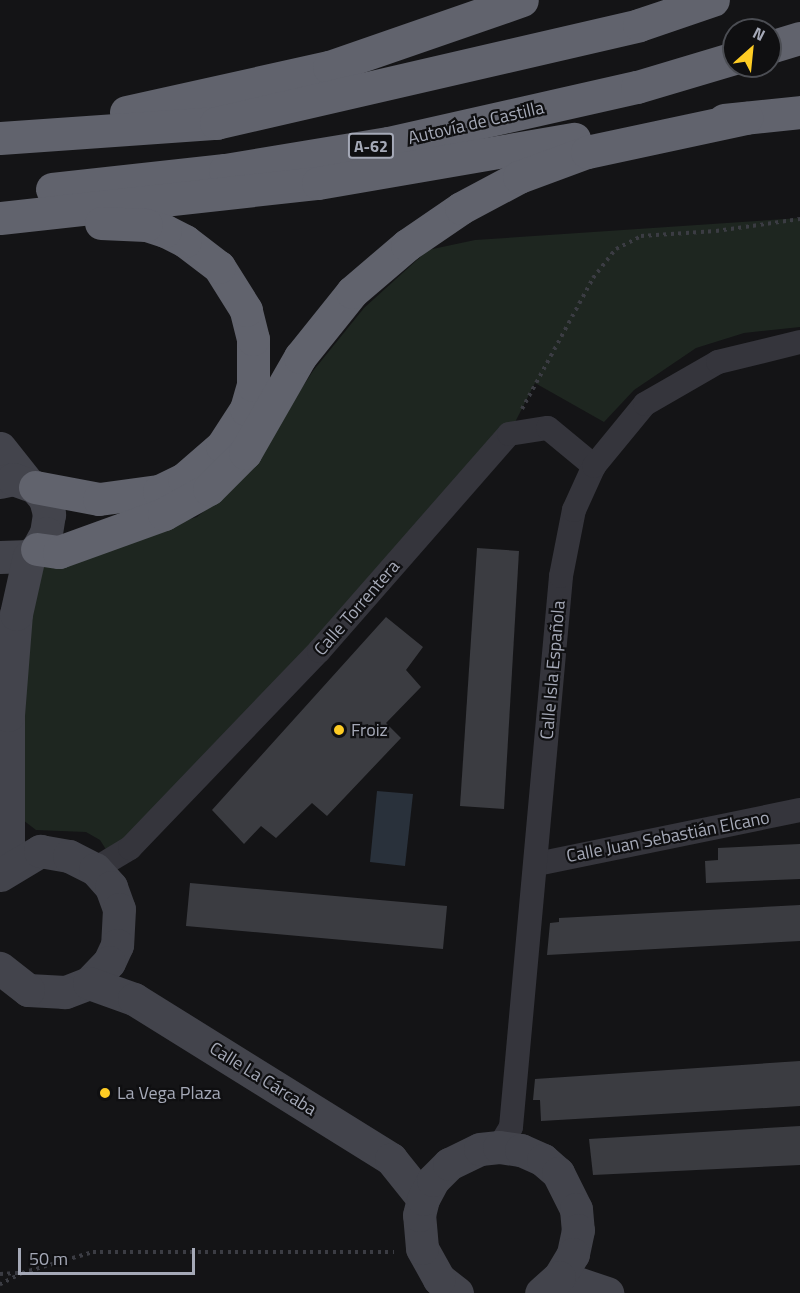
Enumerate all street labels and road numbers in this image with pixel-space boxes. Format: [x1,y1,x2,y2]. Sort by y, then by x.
street label: Autovía de Castilla [406,97,546,149]
road number: A-62 [347,133,395,159]
street label: Calle Torrentera [310,556,404,660]
street label: Calle Isla Española [536,600,570,740]
street label: Calle Juan Sebastián Elcano [565,807,771,867]
street label: Calle La Cárcaba [206,1038,320,1120]

